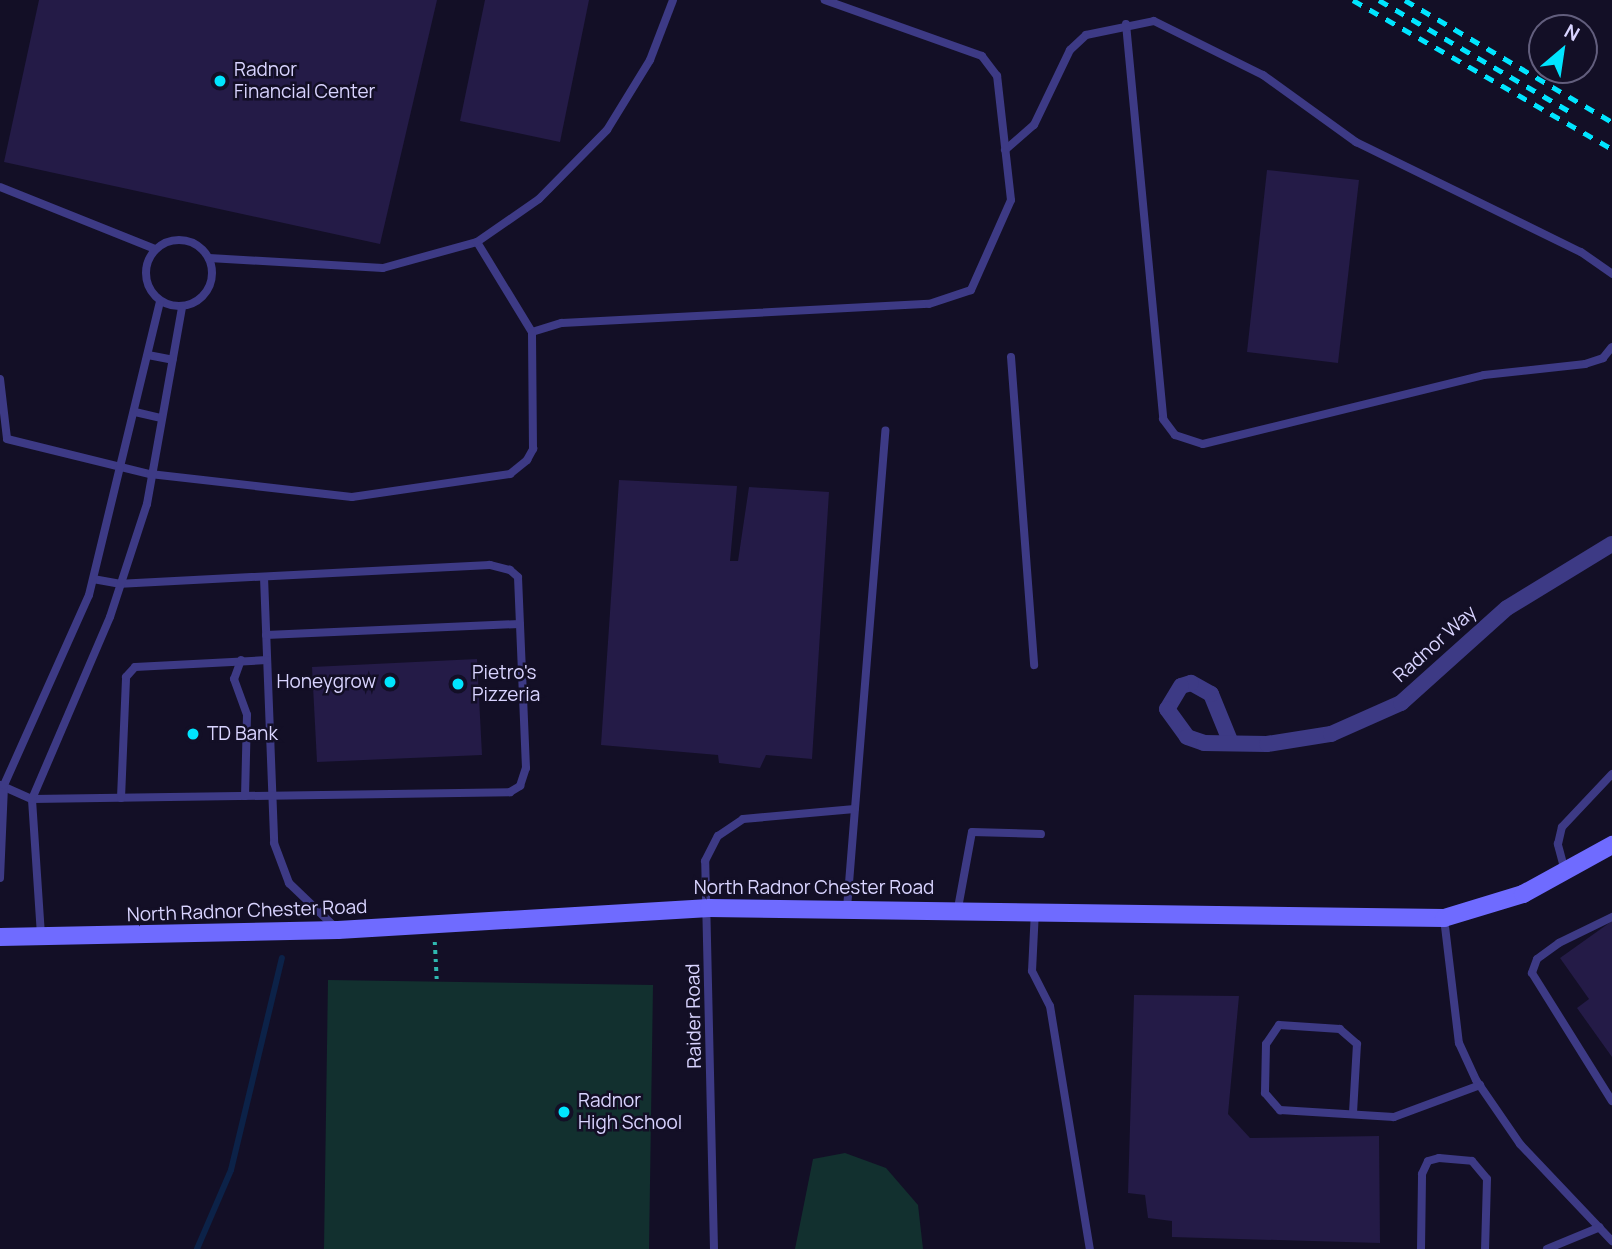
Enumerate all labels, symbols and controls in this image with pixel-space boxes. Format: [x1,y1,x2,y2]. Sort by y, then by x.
north arrow [1528,14,1598,84]
text: N [1560,18,1584,47]
place label: Radnor Financial Center [234,59,375,103]
marker: Radnor Financial Center [212,73,228,89]
street label: Radnor Way [1389,601,1481,687]
place label: Pietro's Pizzeria [472,662,540,706]
place label: Honeygrow [277,671,376,693]
marker: Honeygrow [382,674,398,690]
marker: Pietro's Pizzeria [450,676,466,692]
place label: TD Bank [207,723,278,745]
marker: TD Bank [185,726,201,742]
street label: North Radnor Chester Road [694,877,934,899]
street label: North Radnor Chester Road [126,895,368,927]
street label: Raider Road [682,963,706,1069]
place label: Radnor High School [578,1090,682,1134]
marker: Radnor High School [556,1104,572,1120]

